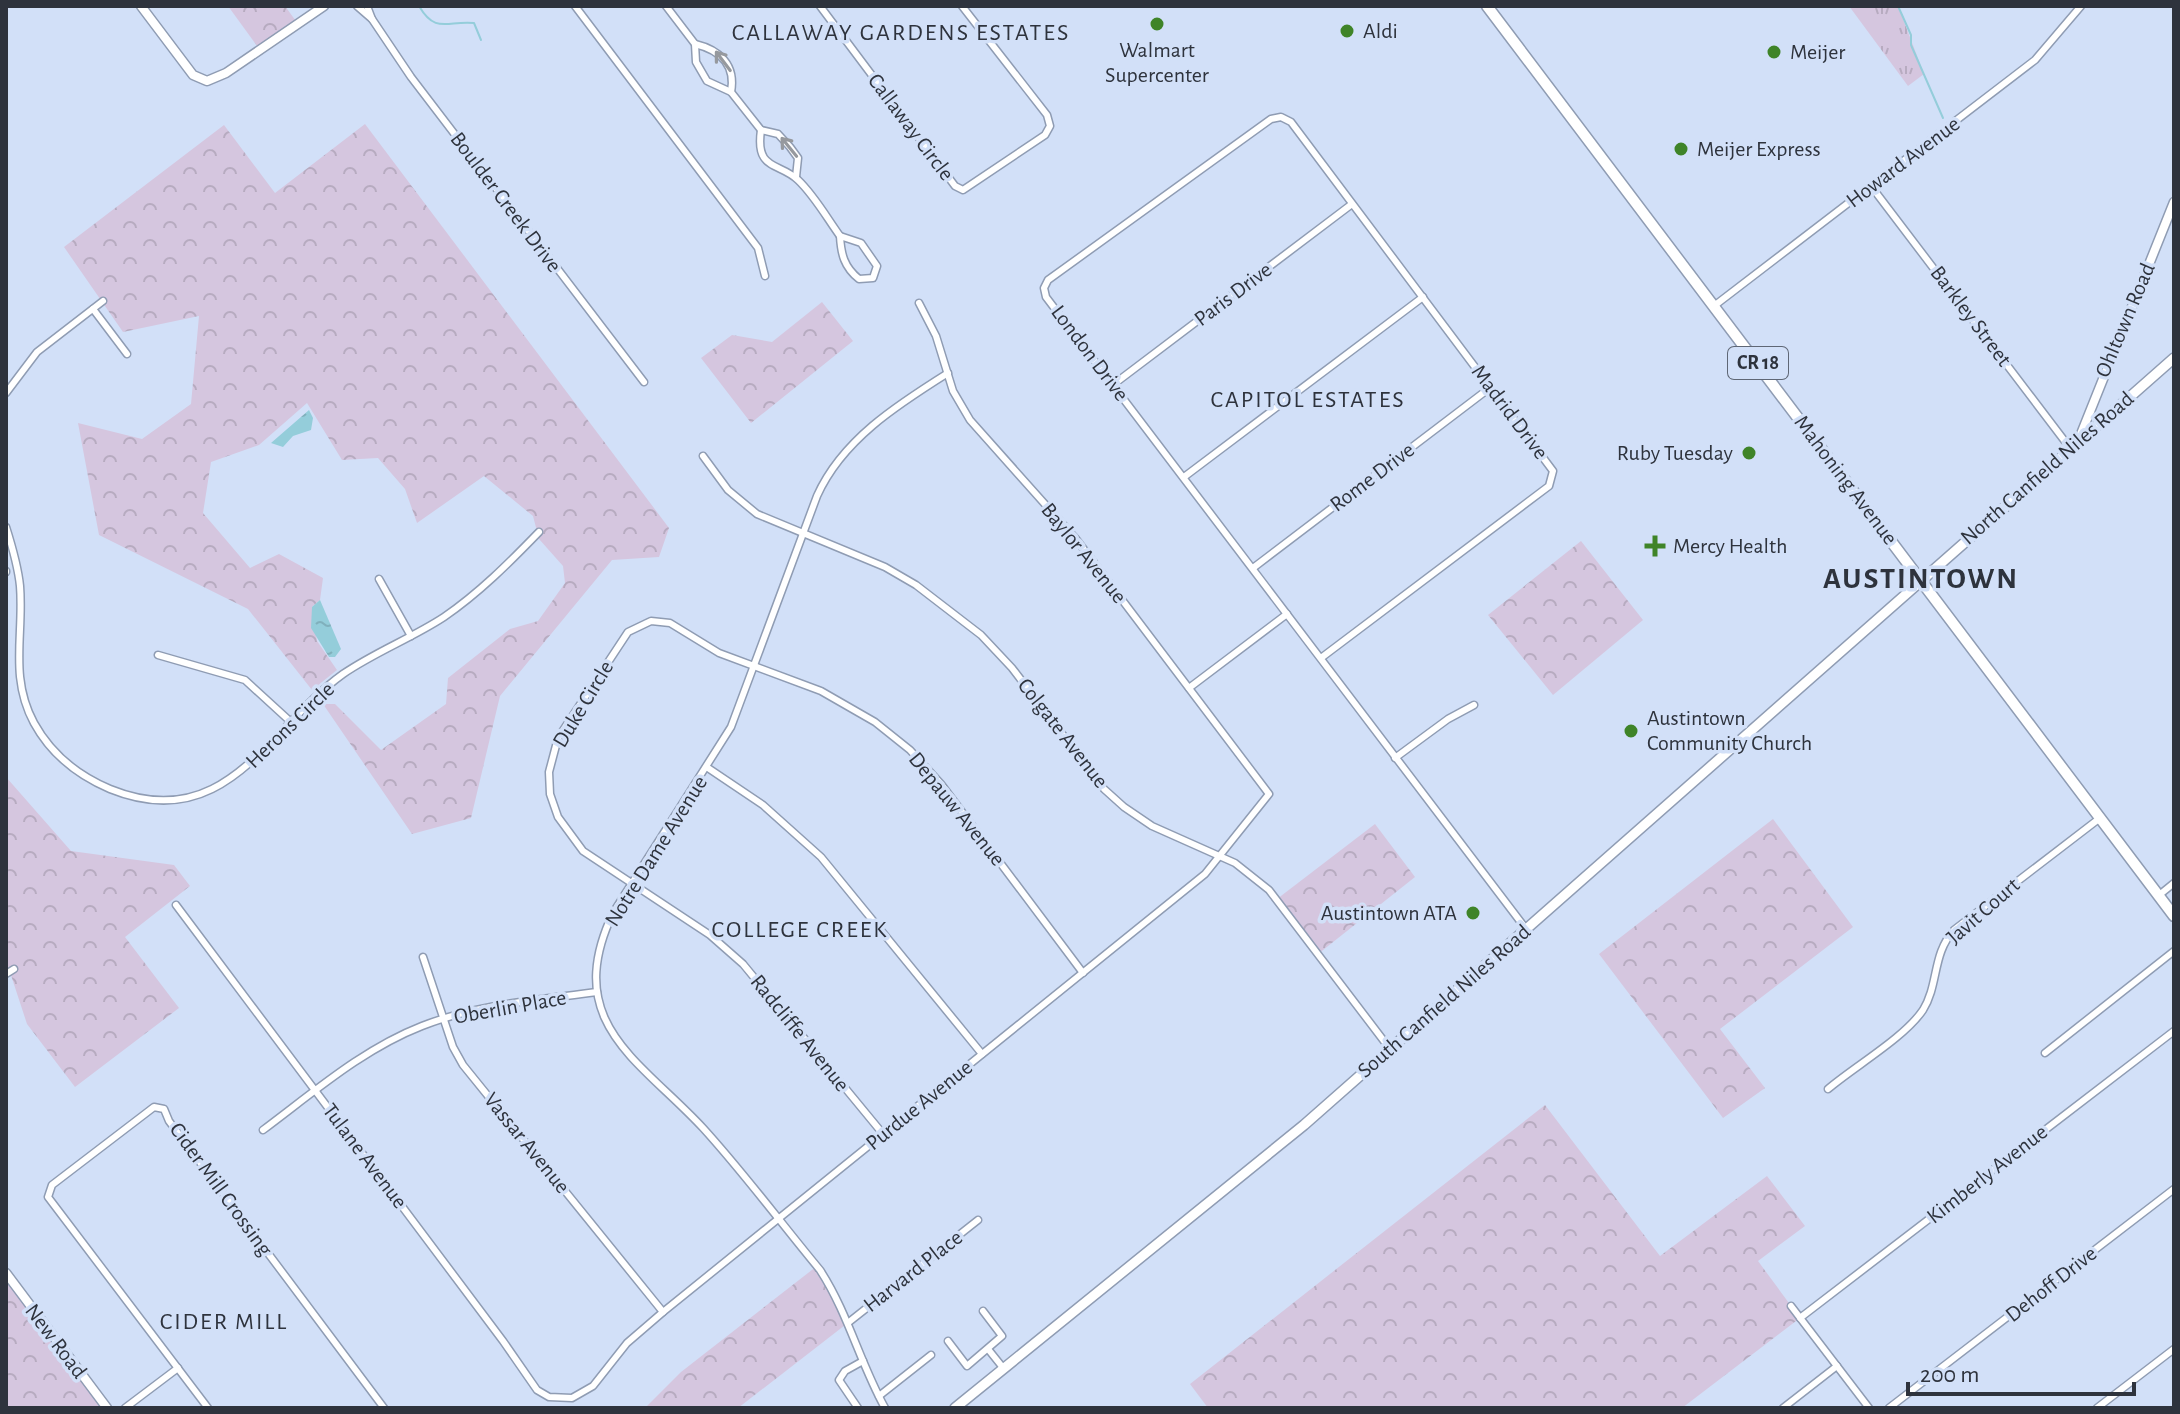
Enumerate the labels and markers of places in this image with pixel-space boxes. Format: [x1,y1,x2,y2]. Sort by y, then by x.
marker: Walmart Supercenter [1148,15,1166,33]
place label: Aldi [1363,20,1398,42]
marker: Aldi [1338,22,1356,40]
place label: Walmart Supercenter [1105,39,1209,86]
place label: Meijer [1790,41,1845,63]
marker: Meijer [1765,43,1783,61]
place label: Meijer Express [1697,138,1821,160]
marker: Meijer Express [1672,140,1690,158]
place label: Ruby Tuesday [1617,442,1734,464]
marker: Ruby Tuesday [1740,444,1758,462]
marker: Mercy Health [1644,535,1666,557]
place label: Mercy Health [1673,535,1787,557]
place label: Austintown Community Church [1647,707,1812,754]
marker: Austintown Community Church [1622,722,1640,740]
place label: Austintown ATA [1321,902,1457,924]
marker: Austintown ATA [1464,904,1482,922]

